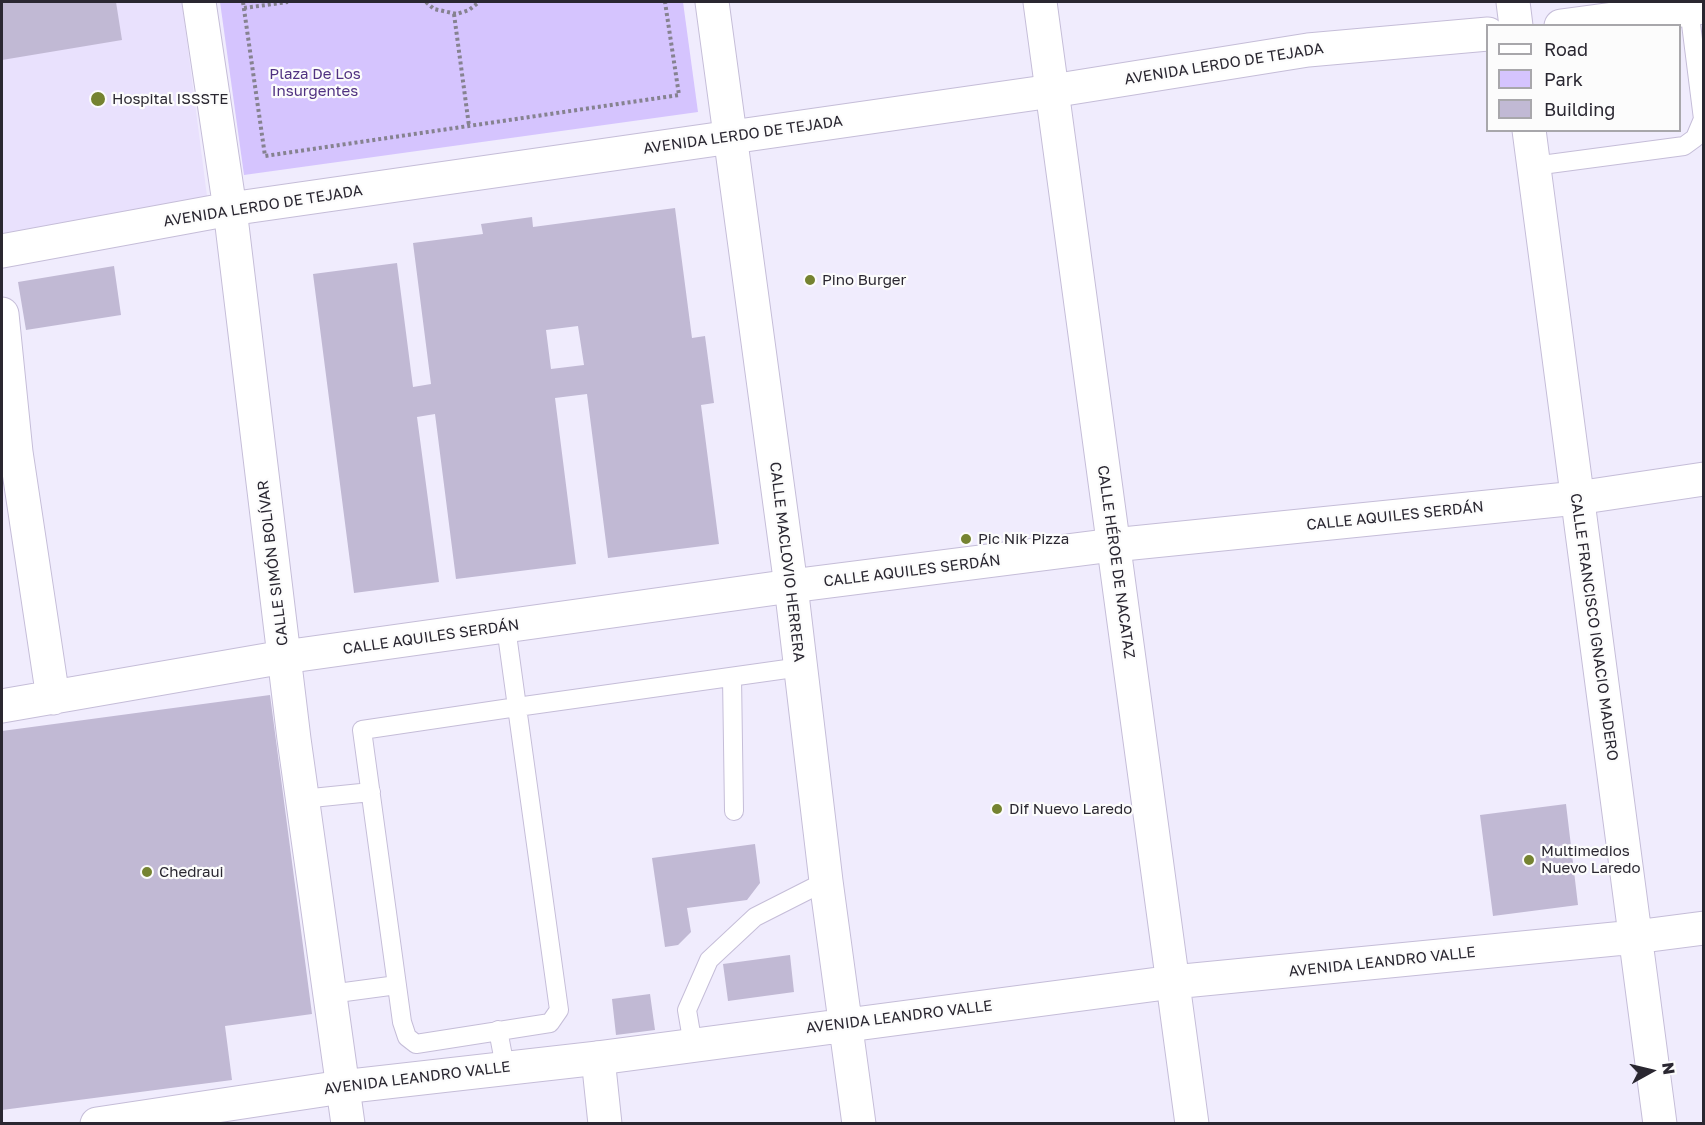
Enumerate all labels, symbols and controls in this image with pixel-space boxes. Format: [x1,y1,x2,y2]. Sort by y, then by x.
legend [1486,24,1681,132]
text: Road [1544,38,1588,60]
street label: AVENIDA LERDO DE TEJADA [1123,39,1325,89]
park label: Plaza De Los Insurgentes [269,65,361,100]
text: Park [1544,68,1583,90]
marker: Hospital ISSSTE [89,90,107,108]
place label: Hospital ISSSTE [112,90,228,108]
text: Building [1544,98,1615,120]
street label: AVENIDA LERDO DE TEJADA [642,112,844,158]
street label: AVENIDA LERDO DE TEJADA [162,181,364,231]
place label: Pino Burger [822,271,906,289]
marker: Pino Burger [803,273,817,287]
street label: CALLE MACLOVIO HERRERA [766,461,808,663]
street label: CALLE HÉROE DE NACATAZ [1094,464,1138,660]
street label: CALLE SIMÓN BOLÍVAR [254,479,292,647]
street label: CALLE FRANCISCO IGNACIO MADERO [1566,492,1622,762]
street label: CALLE AQUILES SERDÁN [1305,498,1485,534]
place label: Pic Nik Pizza [978,530,1069,548]
marker: Pic Nik Pizza [959,532,973,546]
street label: CALLE AQUILES SERDÁN [823,551,1001,591]
street label: CALLE AQUILES SERDÁN [342,616,520,658]
place label: Dif Nuevo Laredo [1009,800,1132,818]
marker: Dif Nuevo Laredo [990,802,1004,816]
place label: Multimedios Nuevo Laredo [1541,842,1641,877]
marker: Multimedios Nuevo Laredo [1522,853,1536,867]
place label: Chedraui [159,863,224,881]
marker: Chedraui [140,865,154,879]
street label: AVENIDA LEANDRO VALLE [1288,943,1476,981]
street label: AVENIDA LEANDRO VALLE [805,997,993,1037]
north arrow [1621,1041,1681,1101]
street label: AVENIDA LEANDRO VALLE [323,1058,511,1098]
text: N [1658,1061,1680,1076]

